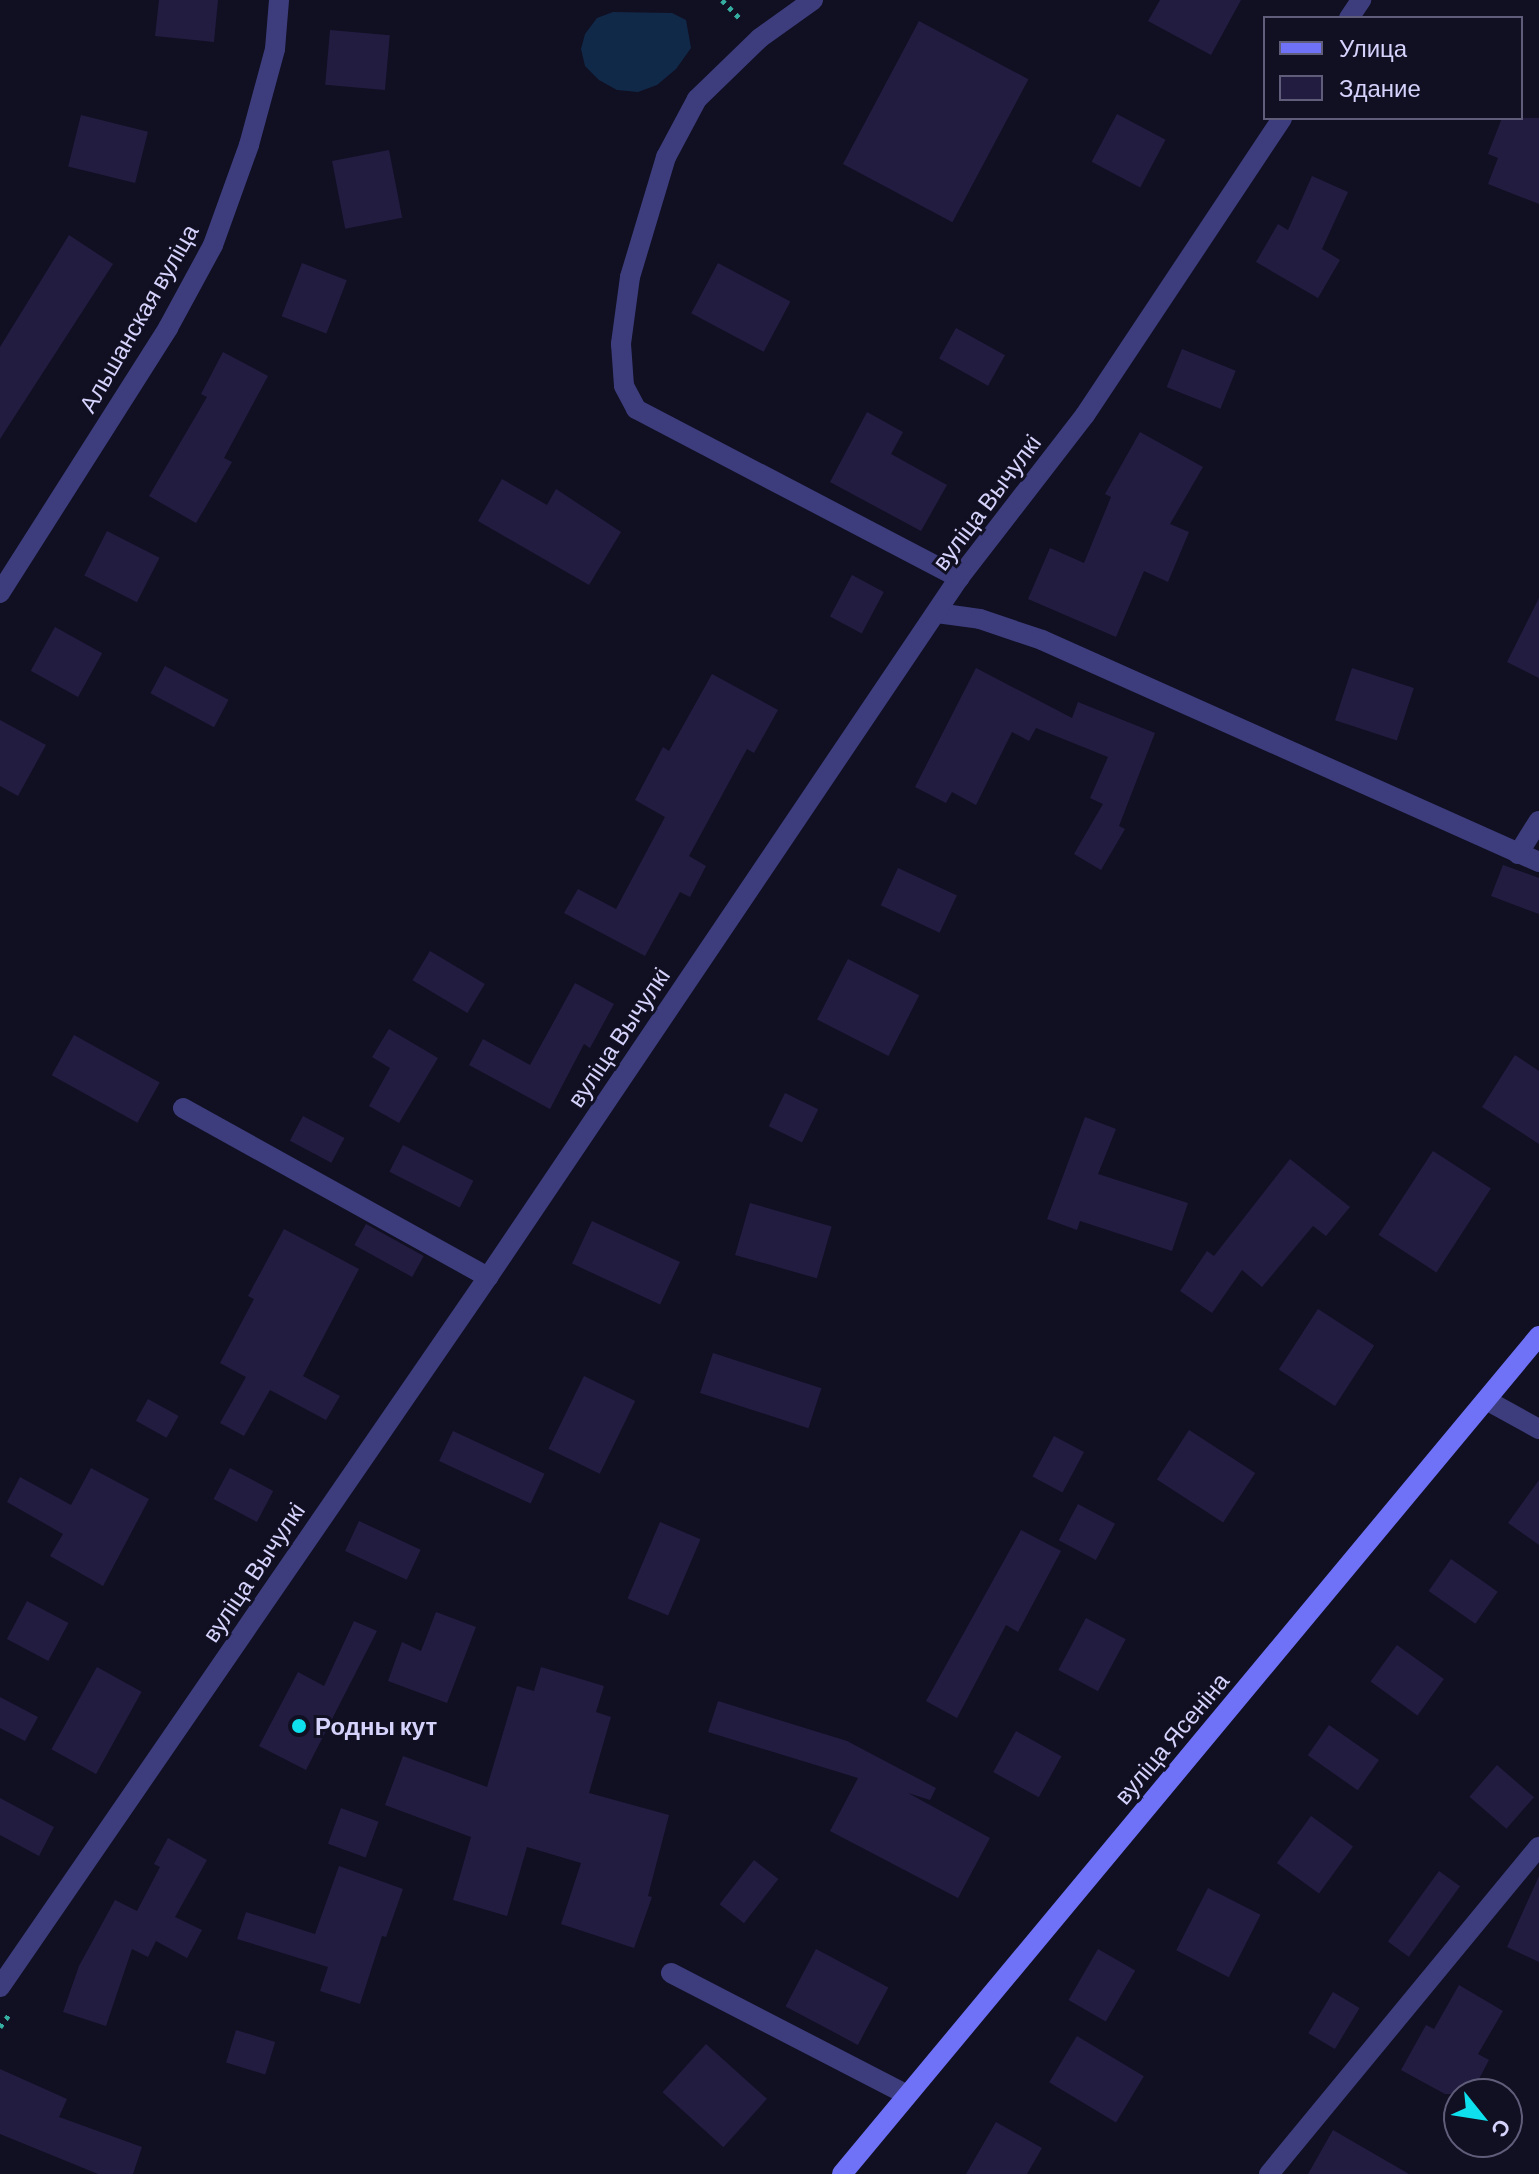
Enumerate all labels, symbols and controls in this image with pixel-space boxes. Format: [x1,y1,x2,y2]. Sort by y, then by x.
legend [1263,16,1523,120]
text: Улица [1339,33,1407,62]
text: Здание [1339,73,1421,102]
street label: Альшанская вуліца [72,219,204,417]
street label: вуліца Вычулкі [926,429,1046,575]
street label: вуліца Вычулкі [561,962,675,1112]
street label: вуліца Вычулкі [196,1497,310,1647]
street label: вуліца Ясеніна [1108,1666,1234,1810]
place label: Родны кут [315,1712,437,1740]
marker: Родны кут [290,1717,308,1735]
north arrow [1443,2078,1523,2158]
text: С [1487,2116,1517,2142]

